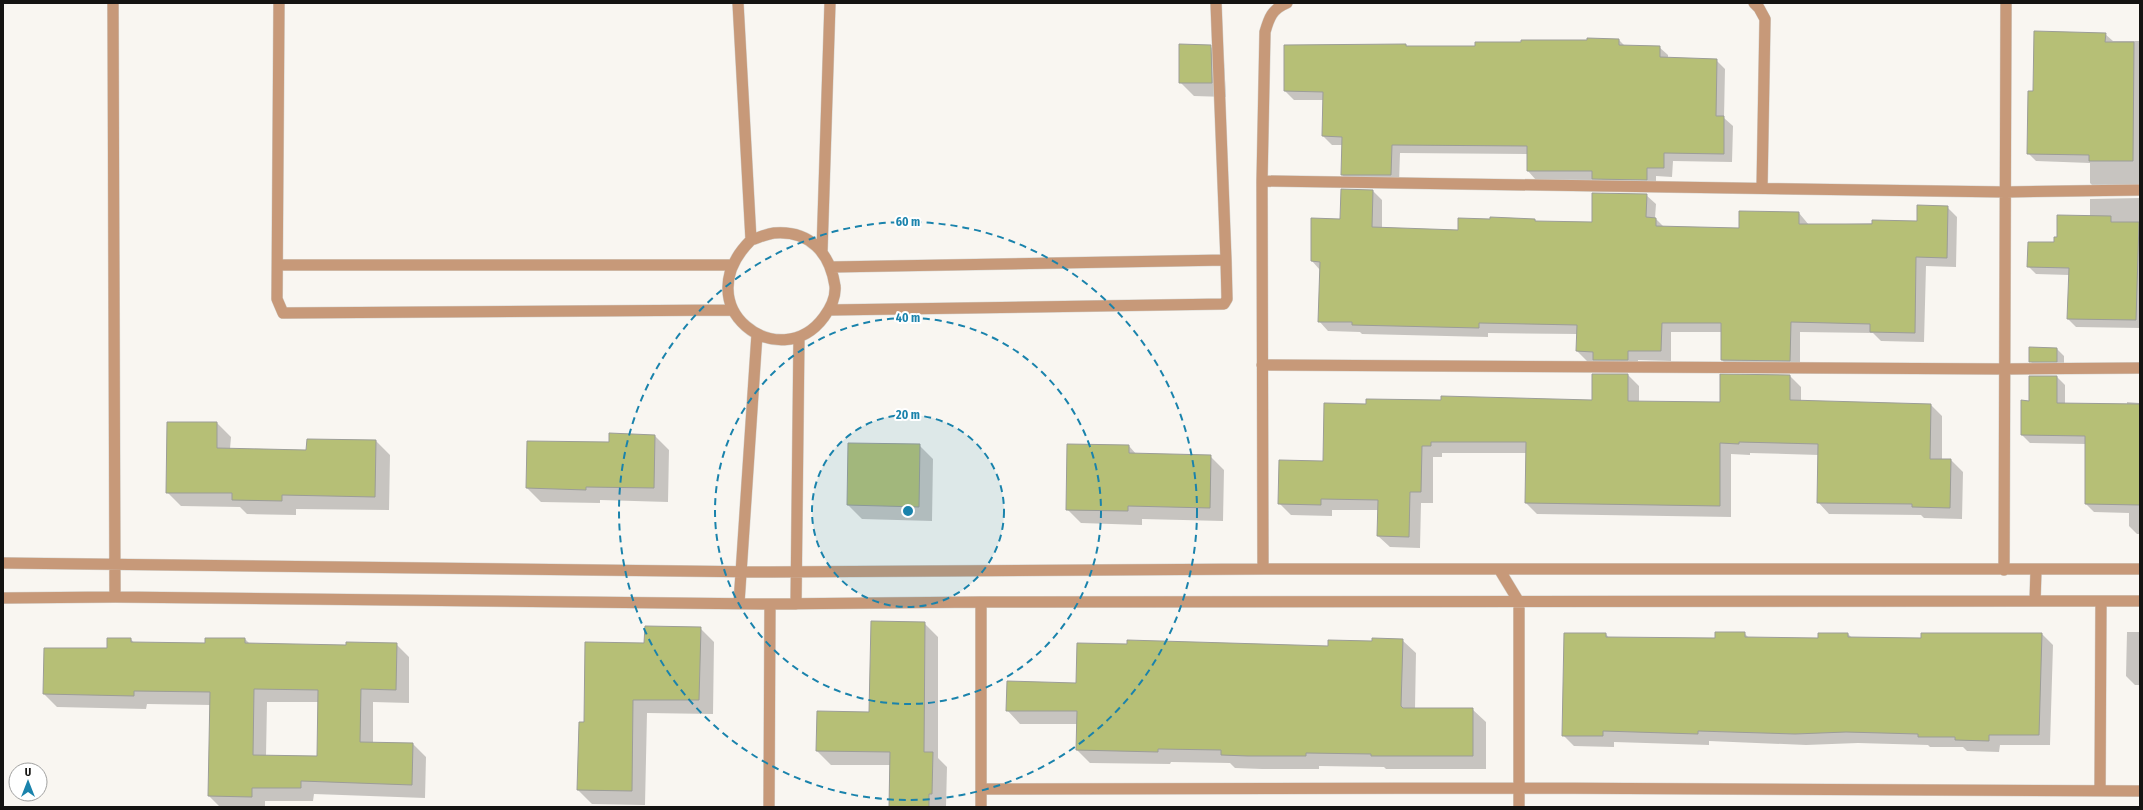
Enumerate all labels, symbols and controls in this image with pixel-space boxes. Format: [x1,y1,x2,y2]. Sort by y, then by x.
text: 60 m [896,215,920,229]
text: 40 m [896,311,920,325]
text: 20 m [895,408,920,422]
centre of rings [901,504,915,518]
north arrow [8,762,48,802]
text: U [25,766,31,779]

